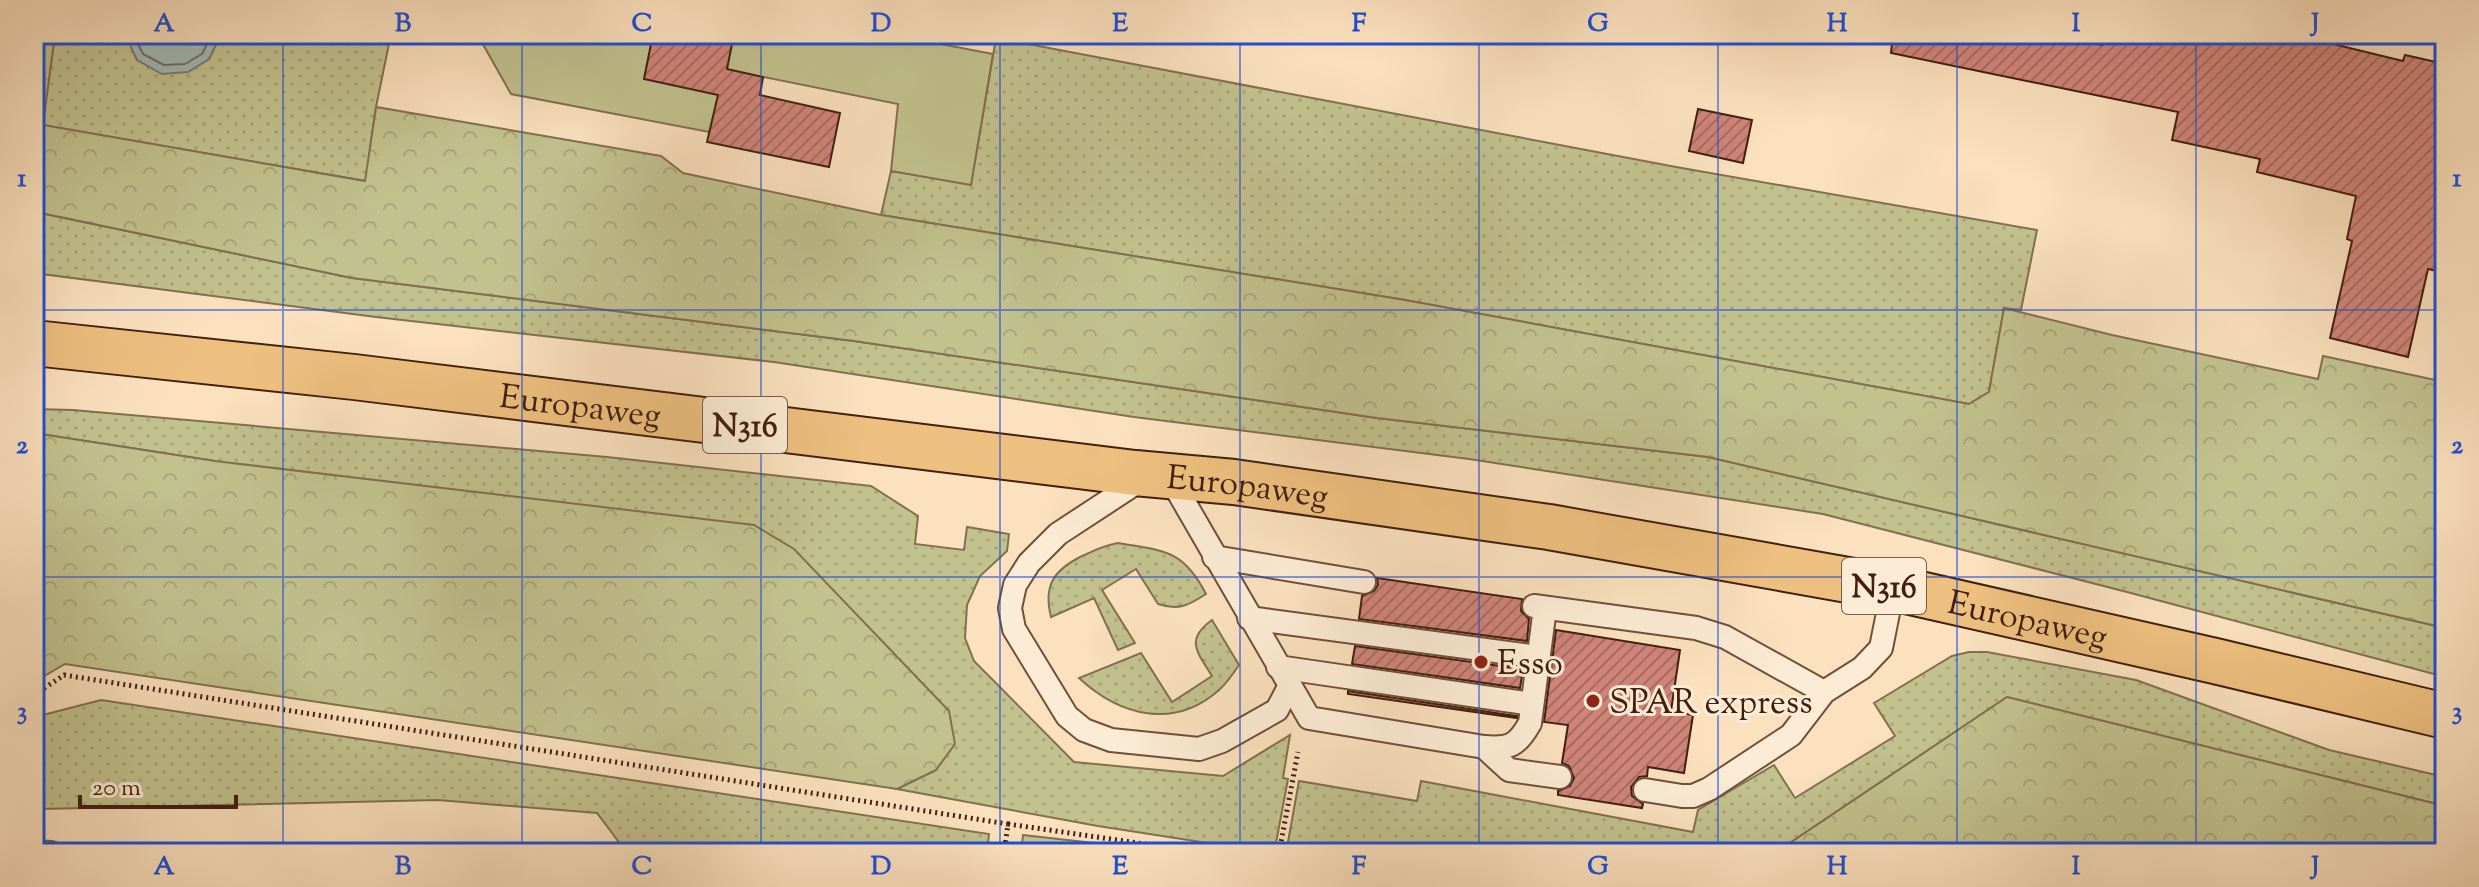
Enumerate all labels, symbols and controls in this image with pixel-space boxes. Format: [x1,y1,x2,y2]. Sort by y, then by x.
text: A [153,6,175,43]
text: B [395,6,412,43]
text: C [632,6,652,43]
text: D [871,6,891,43]
text: E [1112,6,1128,43]
text: F [1352,6,1367,43]
text: G [1587,6,1609,43]
text: H [1827,6,1848,43]
text: I [2072,6,2081,43]
text: J [2309,6,2319,43]
text: 1 [18,161,27,198]
text: 1 [2453,161,2462,198]
street label: Europaweg [497,374,664,443]
road number: N316 [703,397,787,453]
text: 2 [16,428,29,465]
text: 2 [2451,428,2464,465]
street label: Europaweg [1165,455,1331,523]
road number: N316 [1842,558,1926,614]
street label: Europaweg [1943,580,2112,664]
place label: Esso [1497,641,1563,690]
marker: Esso [1472,653,1490,671]
place label: SPAR express [1609,680,1813,729]
marker: SPAR express [1584,692,1602,710]
text: 3 [17,694,27,731]
text: 3 [2452,694,2462,731]
scale bar [80,759,236,809]
text: 20 m [92,772,141,806]
text: A [153,849,175,886]
text: B [395,849,412,886]
text: C [632,849,652,886]
text: D [871,849,891,886]
text: E [1112,849,1128,886]
text: F [1352,849,1367,886]
text: G [1587,849,1609,886]
text: H [1827,849,1848,886]
text: I [2072,849,2081,886]
text: J [2309,849,2319,886]

